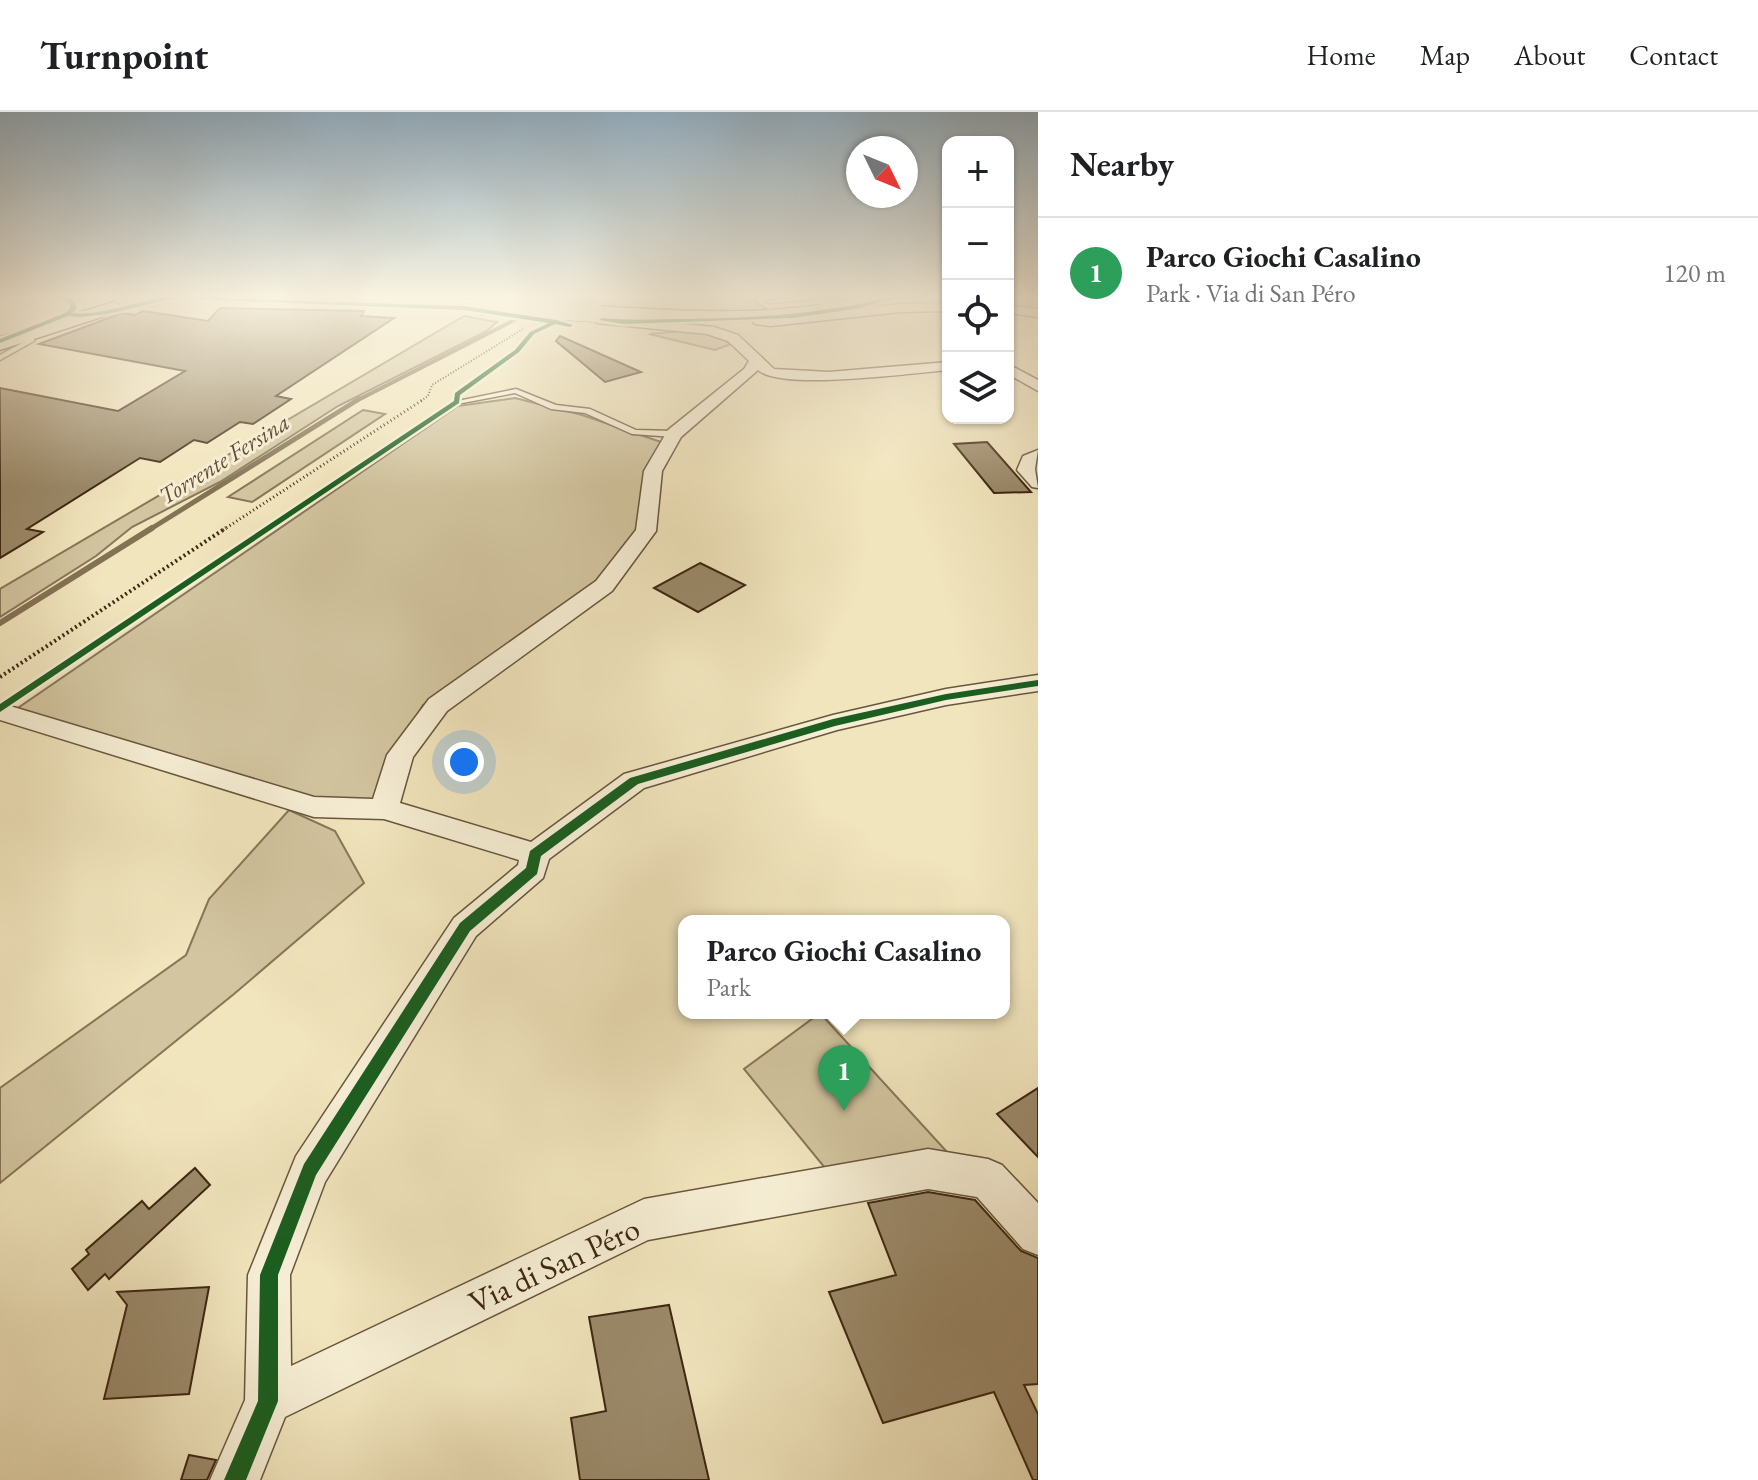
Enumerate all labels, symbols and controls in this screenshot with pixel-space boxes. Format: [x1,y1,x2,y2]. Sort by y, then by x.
text: Turnpoint [40,31,208,80]
text: Home [1306,37,1376,73]
text: Map [1420,37,1470,73]
text: About [1514,37,1585,73]
text: Contact [1629,37,1718,73]
north arrow [846,136,918,208]
map controls [942,136,1014,424]
button: + [942,136,1014,208]
text: Nearby [1070,142,1174,186]
button: − [942,208,1014,280]
text: Parco Giochi Casalino [1146,237,1421,276]
text: 1 [1089,256,1103,290]
text: 120 m [1663,256,1726,290]
text: Park · Via di San Péro [1146,276,1356,310]
button: locate [942,280,1014,352]
button: layers [942,352,1014,424]
water label: Torrente Fersina [152,406,295,511]
your location [444,742,484,782]
popup [678,915,1010,1019]
text: Parco Giochi Casalino [707,931,981,970]
text: Park [707,970,751,1004]
pin: 1 [818,1045,870,1111]
street label: Via di San Péro [462,1207,646,1323]

